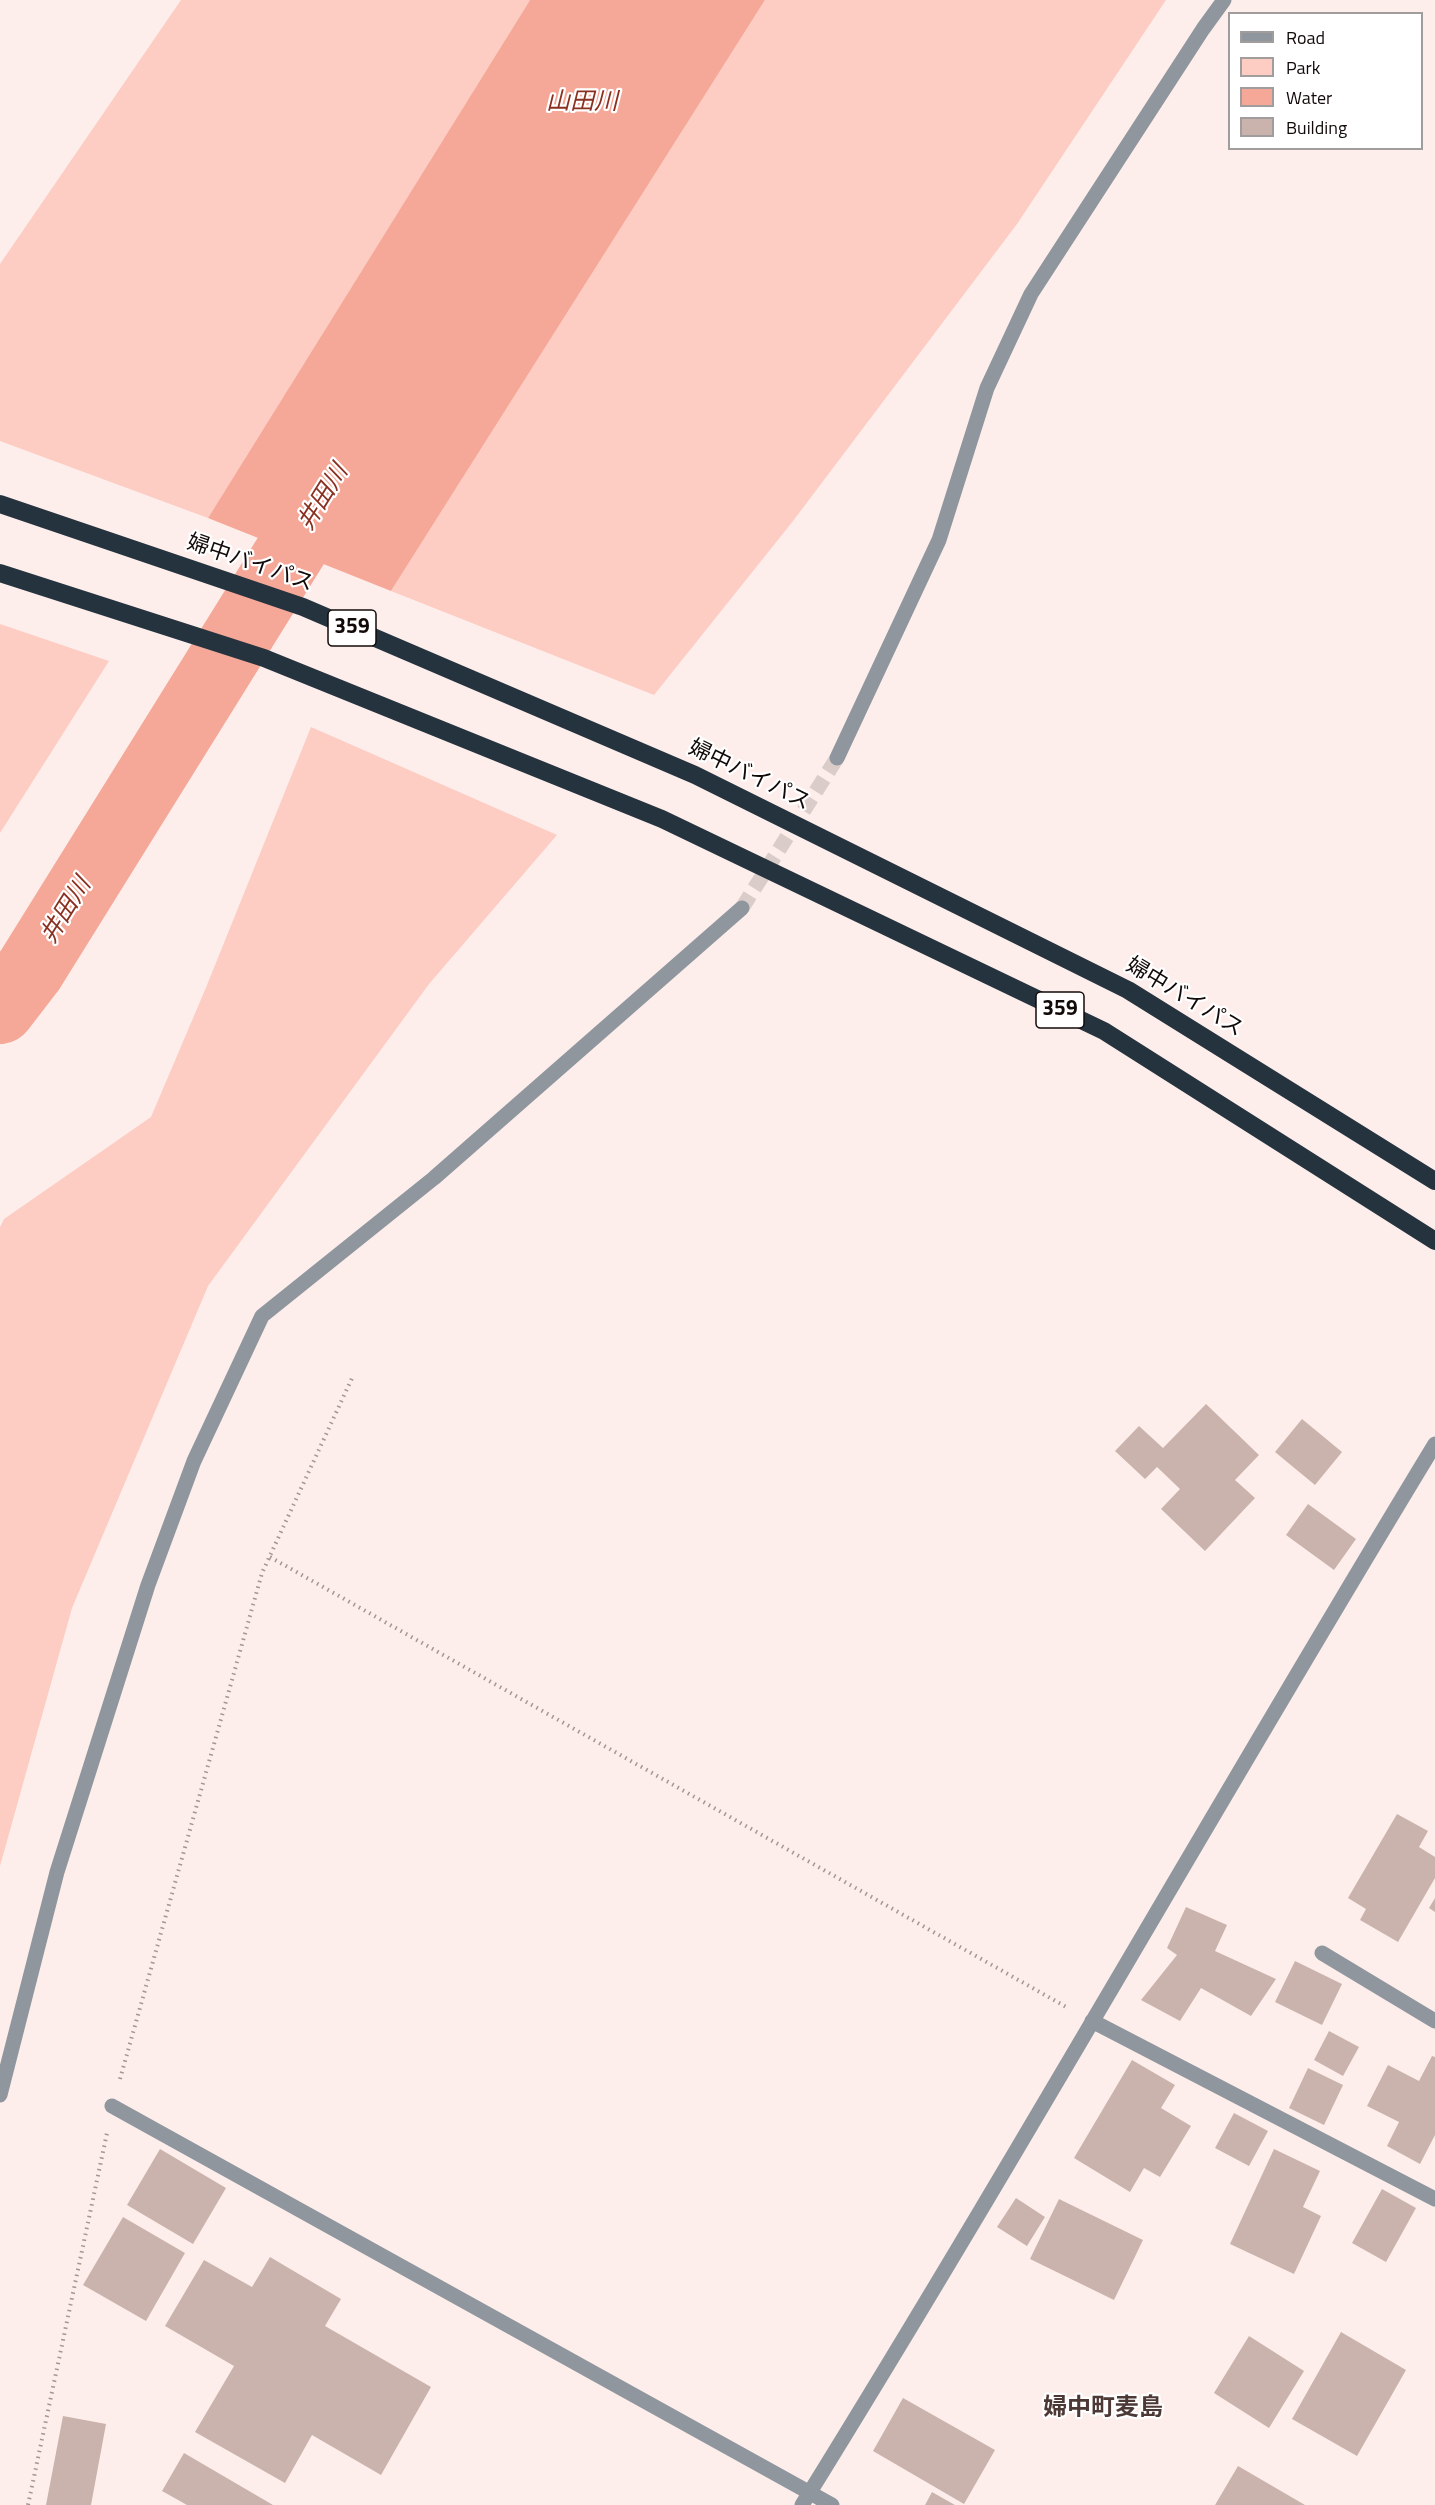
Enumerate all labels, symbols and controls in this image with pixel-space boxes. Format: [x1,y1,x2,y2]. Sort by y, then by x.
legend [1228,12,1423,150]
text: Road [1286,24,1325,51]
text: Park [1286,54,1320,81]
text: Water [1286,84,1332,111]
water label: 山田川 [546,89,618,117]
text: Building [1286,114,1347,141]
water label: 井田川 [293,460,355,536]
street label: 婦中バイパス [183,530,317,598]
road number: 359 [328,610,376,646]
street label: 婦中バイパス [684,735,814,817]
water label: 井田川 [36,873,98,949]
street label: 婦中バイパス [1121,953,1247,1043]
road number: 359 [1036,992,1084,1028]
district label: 婦中町麦島 [1043,2395,1163,2423]

